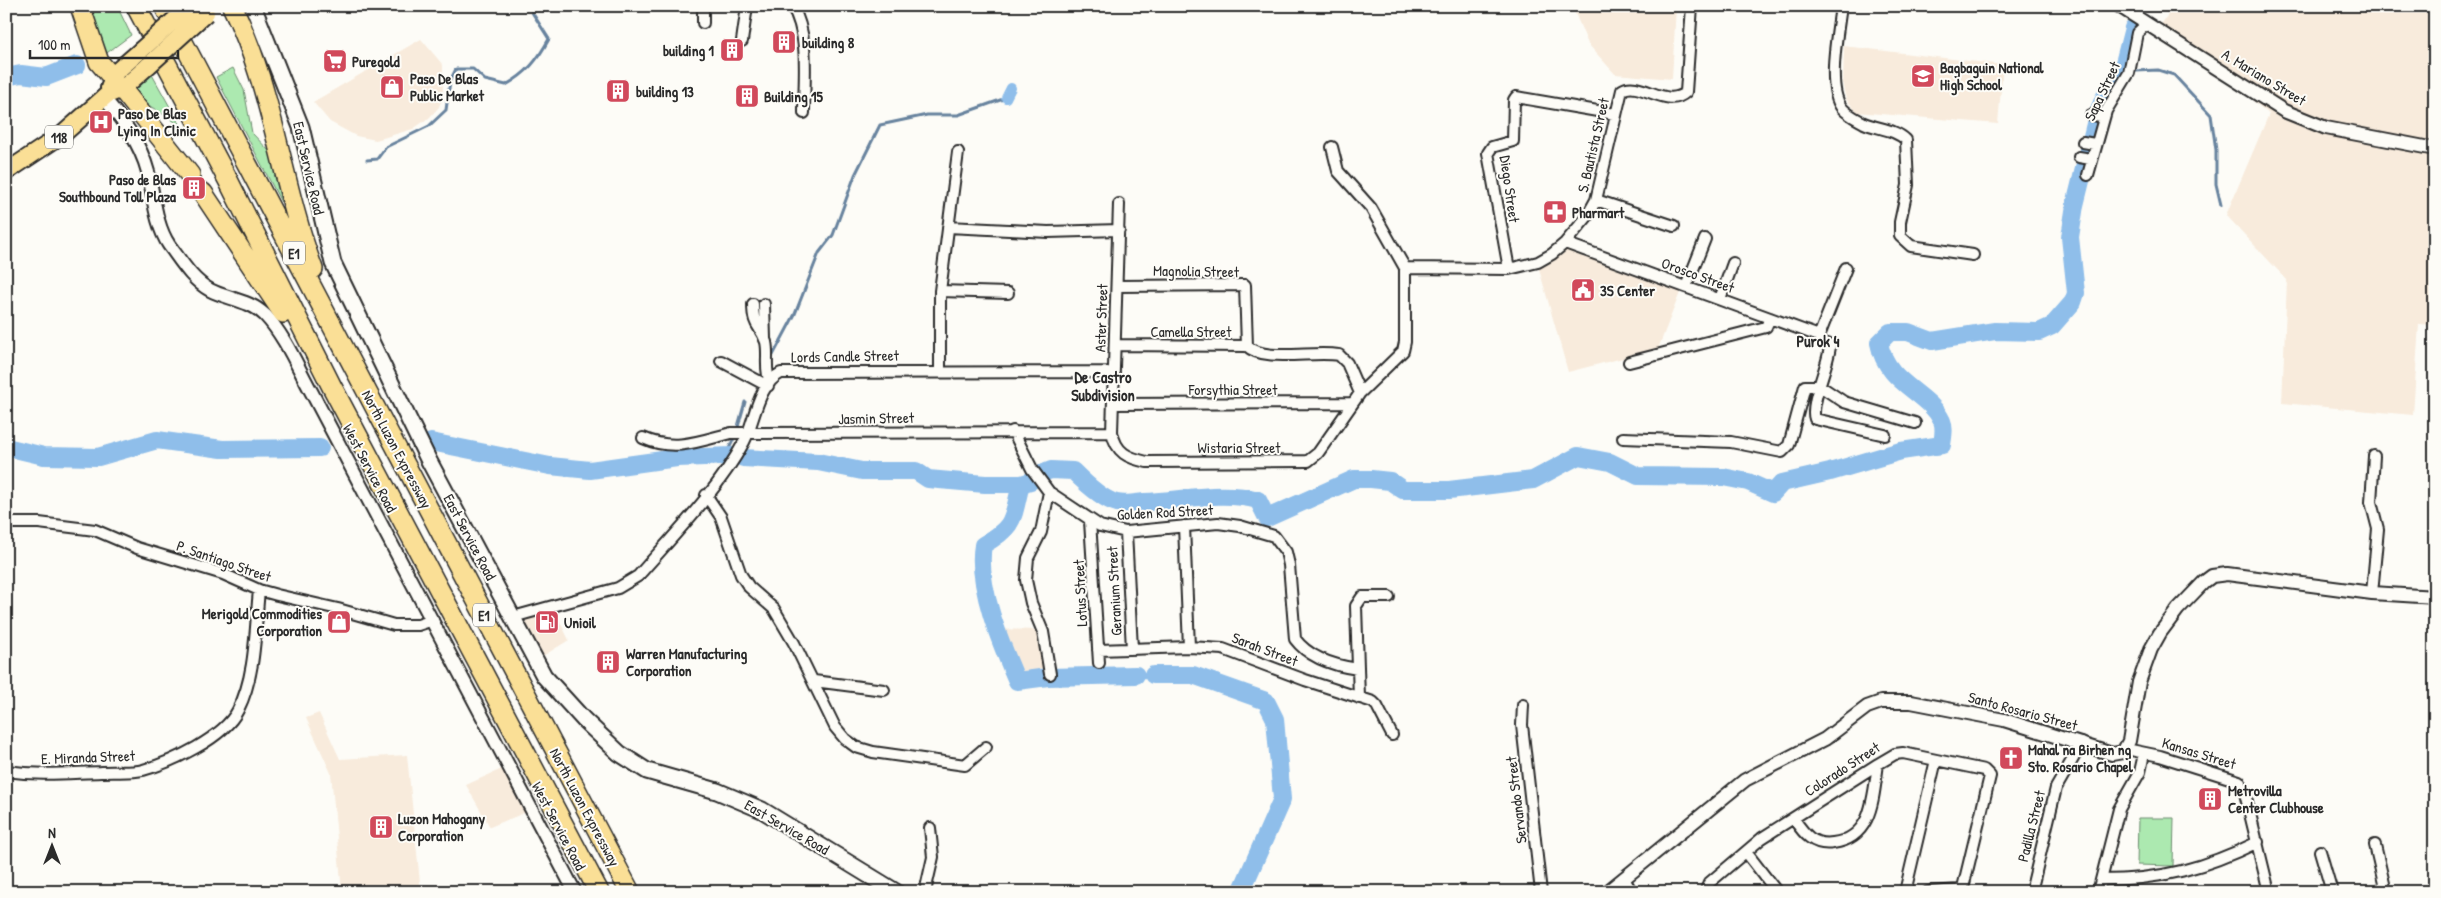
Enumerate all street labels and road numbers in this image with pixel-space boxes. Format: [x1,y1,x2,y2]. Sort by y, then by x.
street label: A. Mariano Street [2218,44,2311,111]
street label: Sapa Street [2079,57,2125,124]
street label: S. Bautista Street [1572,95,1614,194]
street label: East Service Road [288,119,330,217]
road number: 118 [45,125,73,148]
street label: Diego Street [1495,154,1525,225]
road number: E1 [283,242,305,264]
street label: Orosco Street [1659,252,1738,298]
street label: Magnolia Street [1153,260,1240,282]
street label: Aster Street [1089,283,1113,353]
street label: Camella Street [1151,321,1232,342]
street label: Lords Candle Street [791,345,900,367]
street label: Forsythia Street [1188,379,1278,400]
street label: North Luzon Expressway [357,386,437,512]
street label: Jasmin Street [838,407,915,429]
street label: West Service Road [338,420,402,516]
street label: Wistaria Street [1198,437,1281,458]
street label: East Service Road [438,490,502,584]
street label: Golden Rod Street [1116,499,1214,525]
street label: P. Santiago Street [174,535,275,587]
street label: Geranium Street [1101,545,1127,636]
street label: Lotus Street [1068,558,1092,627]
road number: E1 [473,604,495,626]
street label: Sarah Street [1229,627,1302,671]
street label: Santo Rosario Street [1966,686,2081,736]
street label: Kansas Street [2159,732,2239,774]
street label: Colorado Street [1800,736,1885,801]
street label: North Luzon Expressway [545,744,625,870]
street label: E. Miranda Street [41,745,136,769]
street label: Servando Street [1500,754,1532,845]
street label: West Service Road [527,778,591,874]
street label: Padilla Street [2012,787,2050,864]
street label: East Service Road [741,794,833,860]

